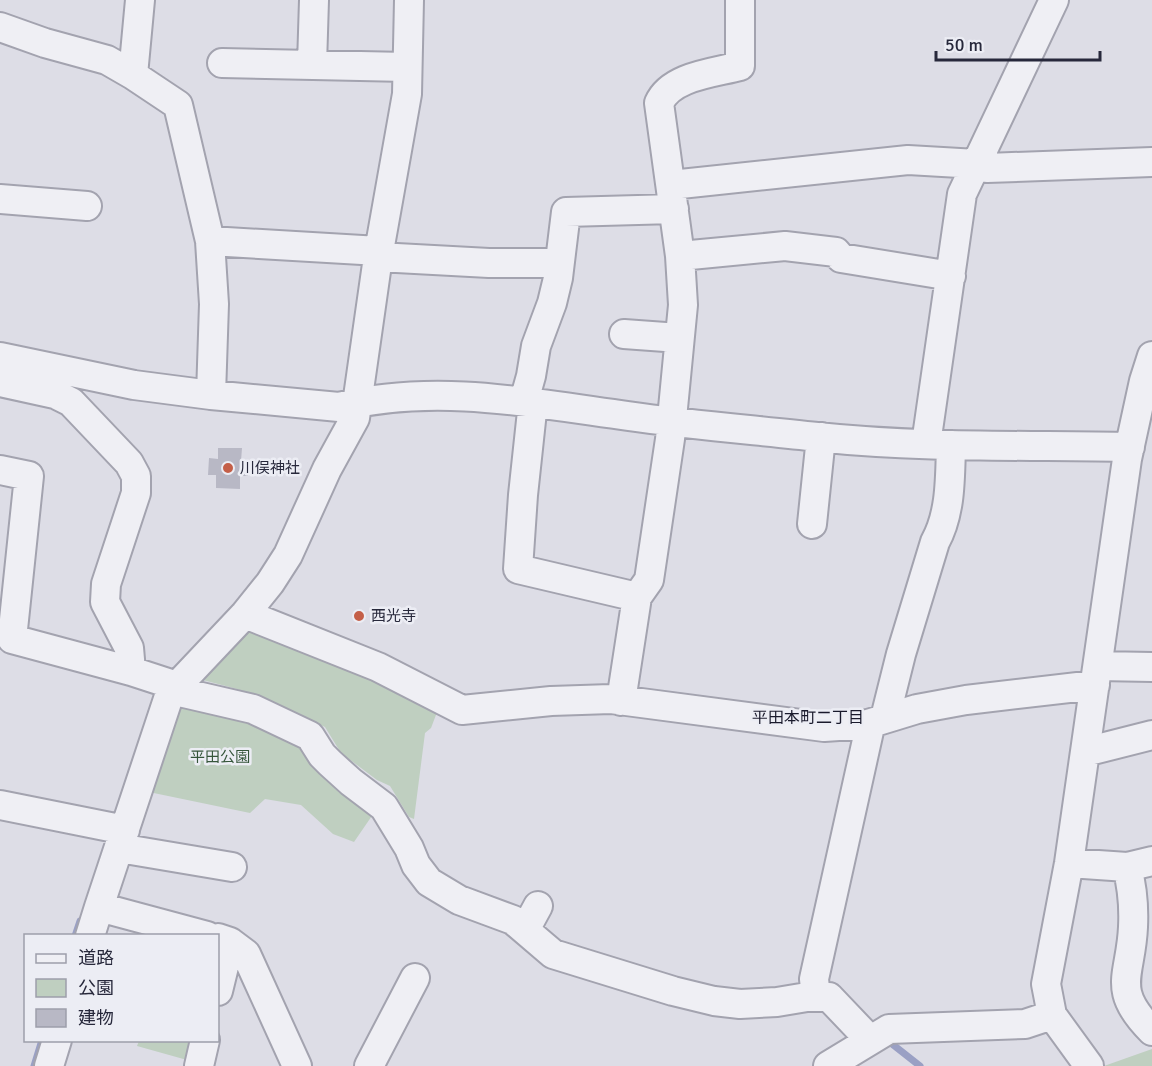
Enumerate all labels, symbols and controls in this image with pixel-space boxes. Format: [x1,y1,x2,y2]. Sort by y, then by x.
scale bar [936,24,1100,62]
text: 50 m [945,34,983,56]
place label: 川俣神社 [240,459,300,477]
marker: 川俣神社 [221,461,235,475]
place label: 西光寺 [371,607,416,625]
marker: 西光寺 [352,609,366,623]
district label: 平田本町二丁目 [752,708,864,728]
park label: 平田公園 [190,748,250,766]
legend [24,934,219,1042]
text: 道路 [78,947,114,969]
text: 公園 [78,977,114,999]
text: 建物 [78,1007,114,1029]

